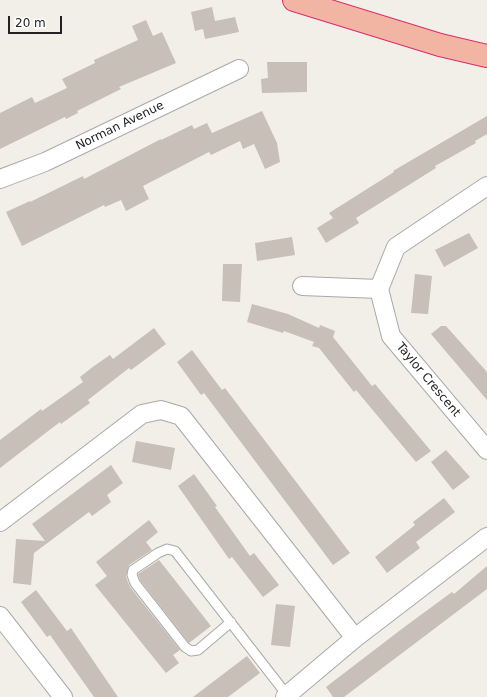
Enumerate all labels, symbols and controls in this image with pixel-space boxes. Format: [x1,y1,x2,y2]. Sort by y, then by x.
scale bar [10,8,64,34]
text: 20 m [15,16,46,30]
street label: Norman Avenue [74,98,166,154]
street label: Taylor Crescent [393,340,463,420]

